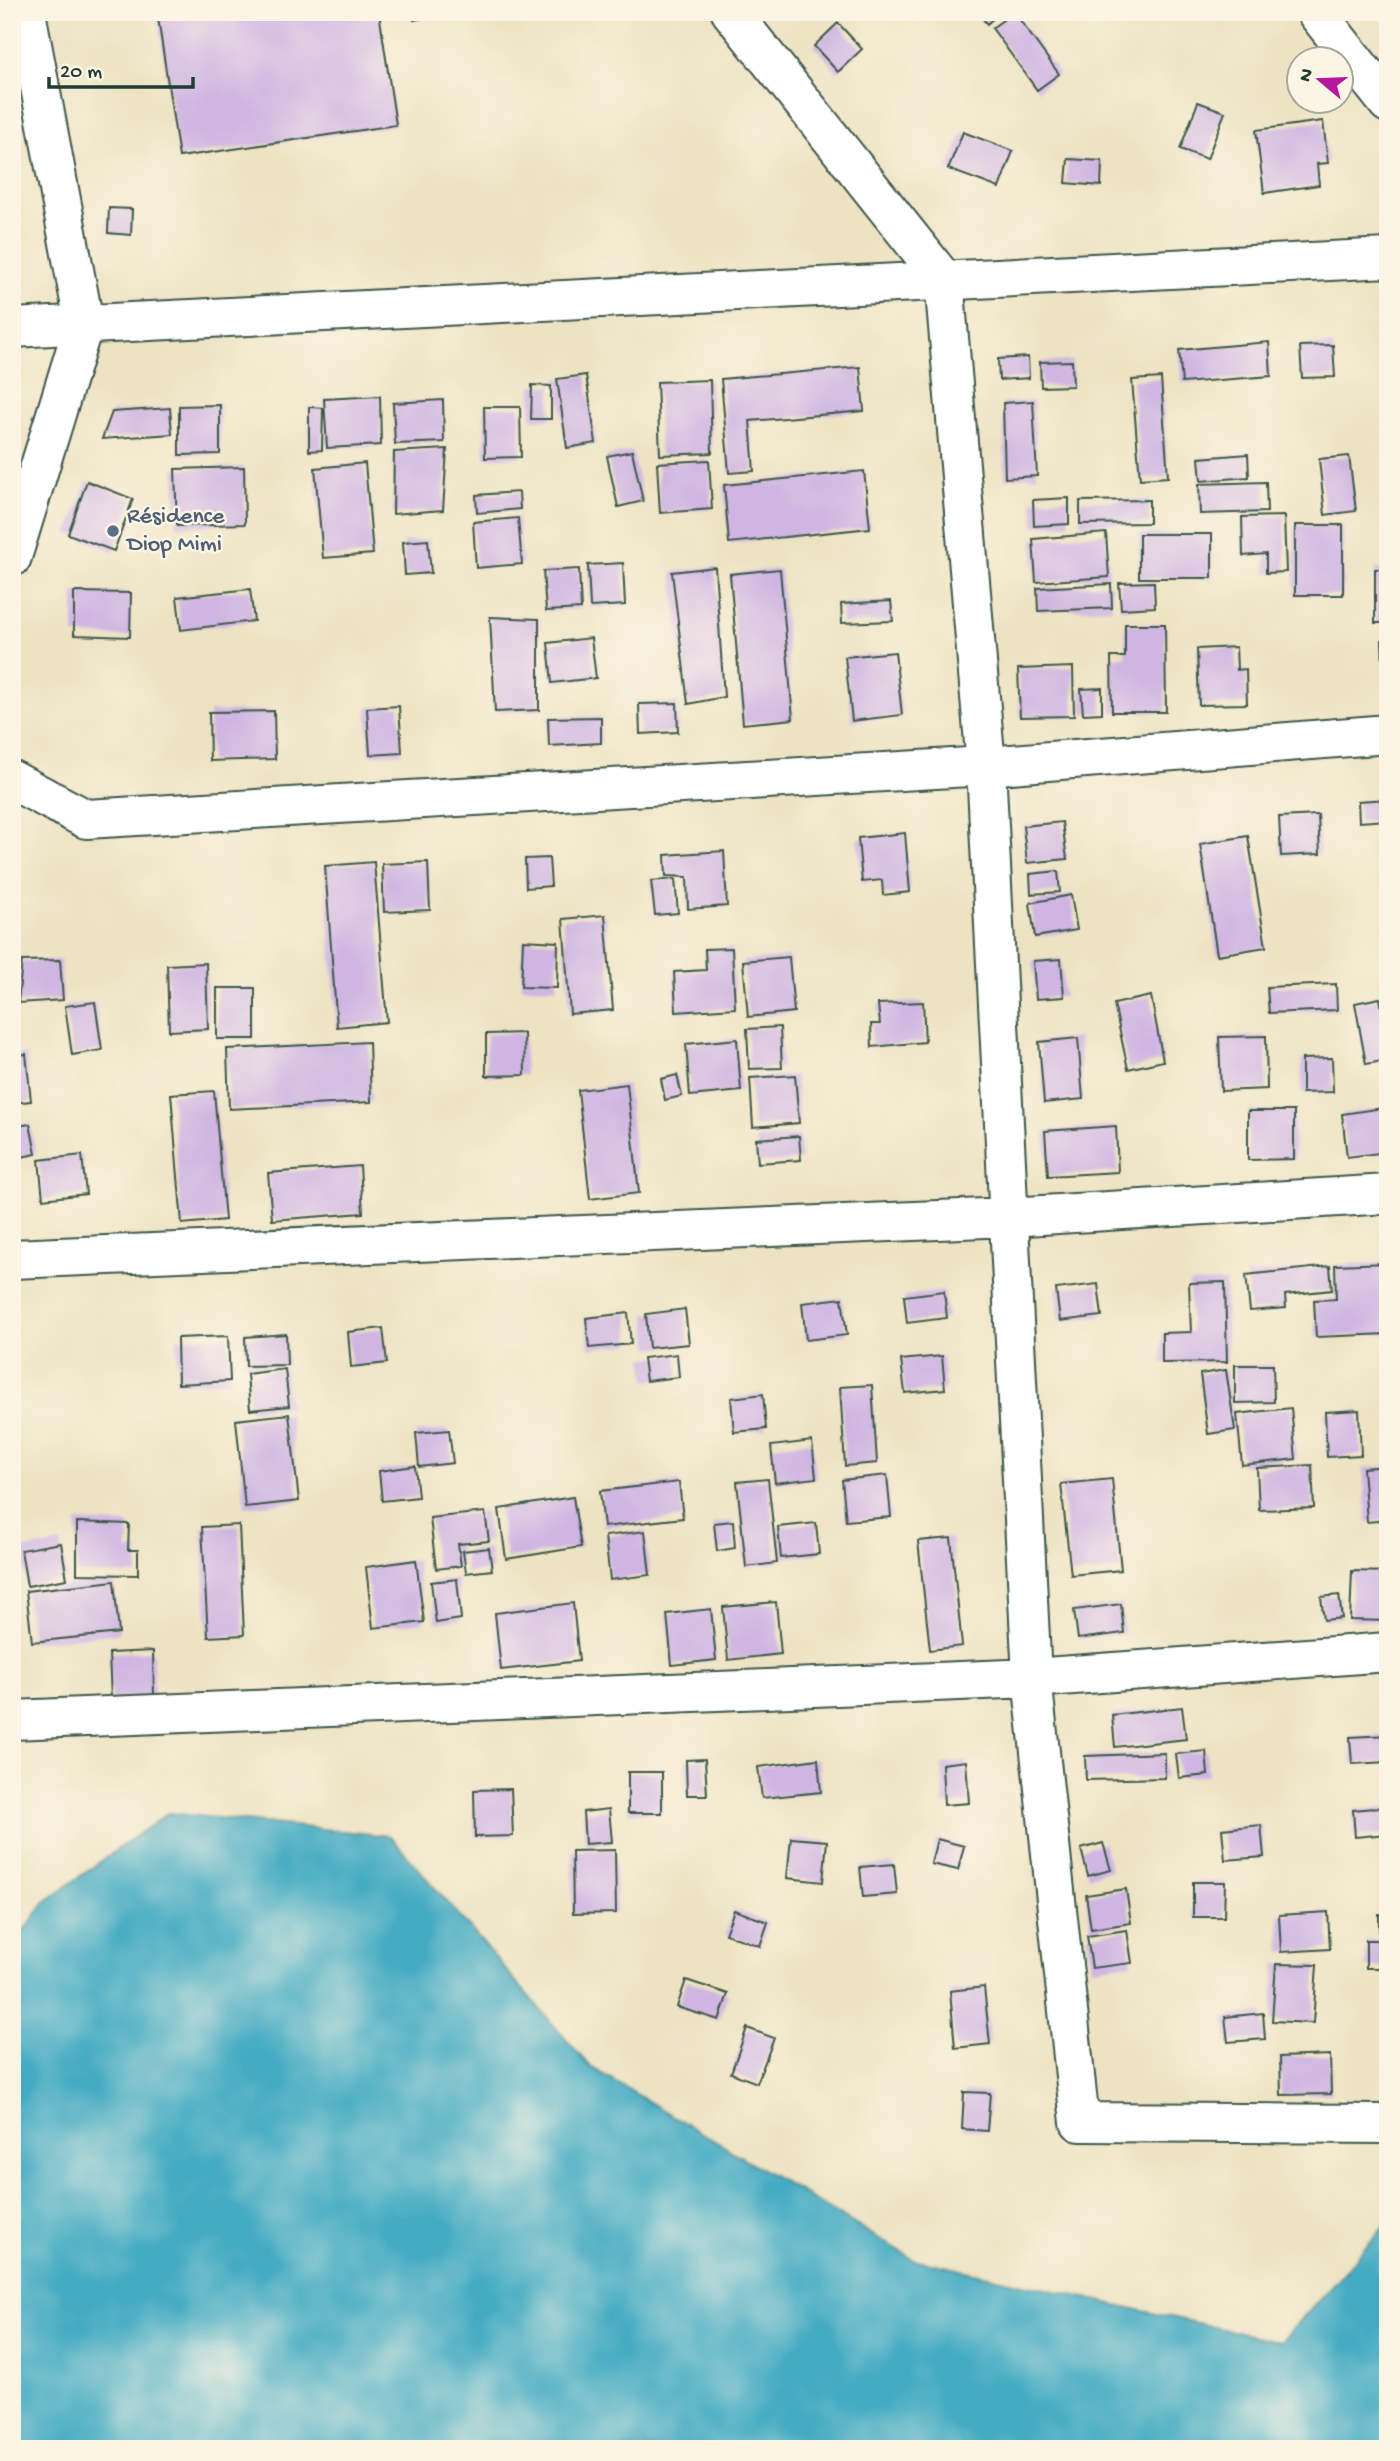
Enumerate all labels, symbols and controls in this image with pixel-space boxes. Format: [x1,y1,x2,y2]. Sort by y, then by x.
scale bar [49,46,192,90]
north arrow [1284,46,1354,116]
text: 20 m [60,61,102,86]
text: N [1294,66,1320,85]
place label: Résidence Diop Mimi [125,503,225,560]
marker: Résidence Diop Mimi [105,523,121,539]

